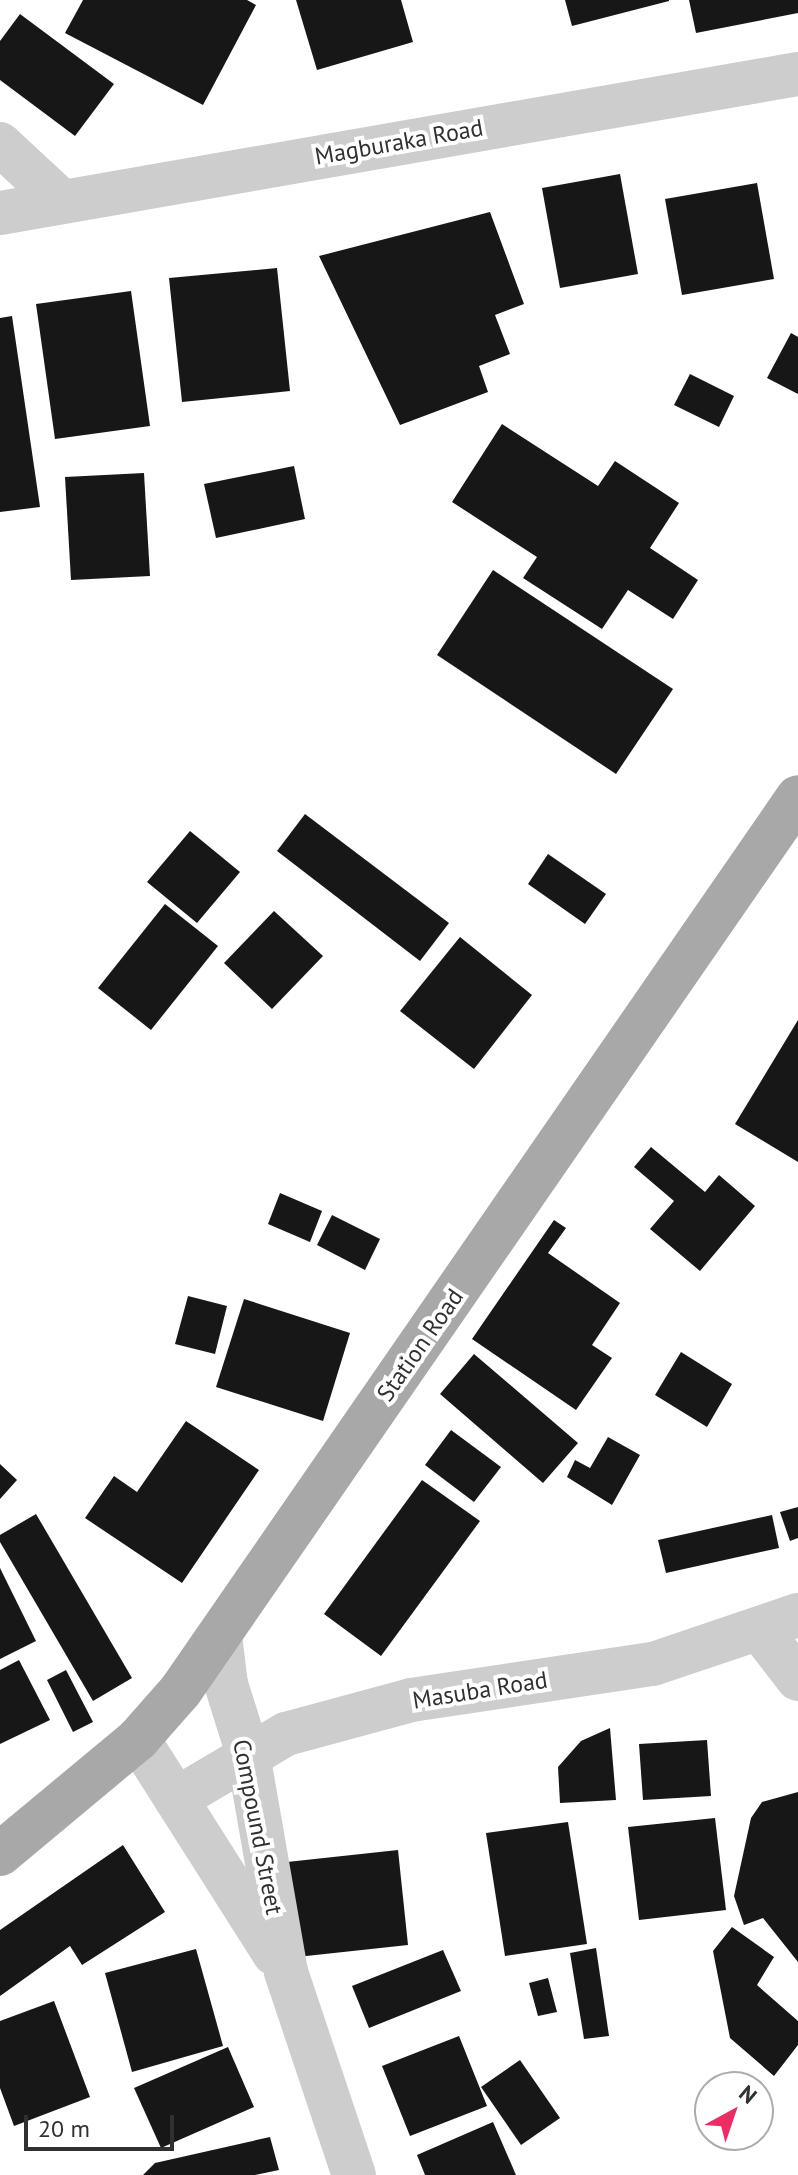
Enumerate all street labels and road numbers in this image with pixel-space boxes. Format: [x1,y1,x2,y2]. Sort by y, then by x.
street label: Magburaka Road [313,113,485,171]
street label: Station Road [371,1283,469,1407]
street label: Masuba Road [411,1665,549,1715]
street label: Compound Street [227,1737,289,1917]

